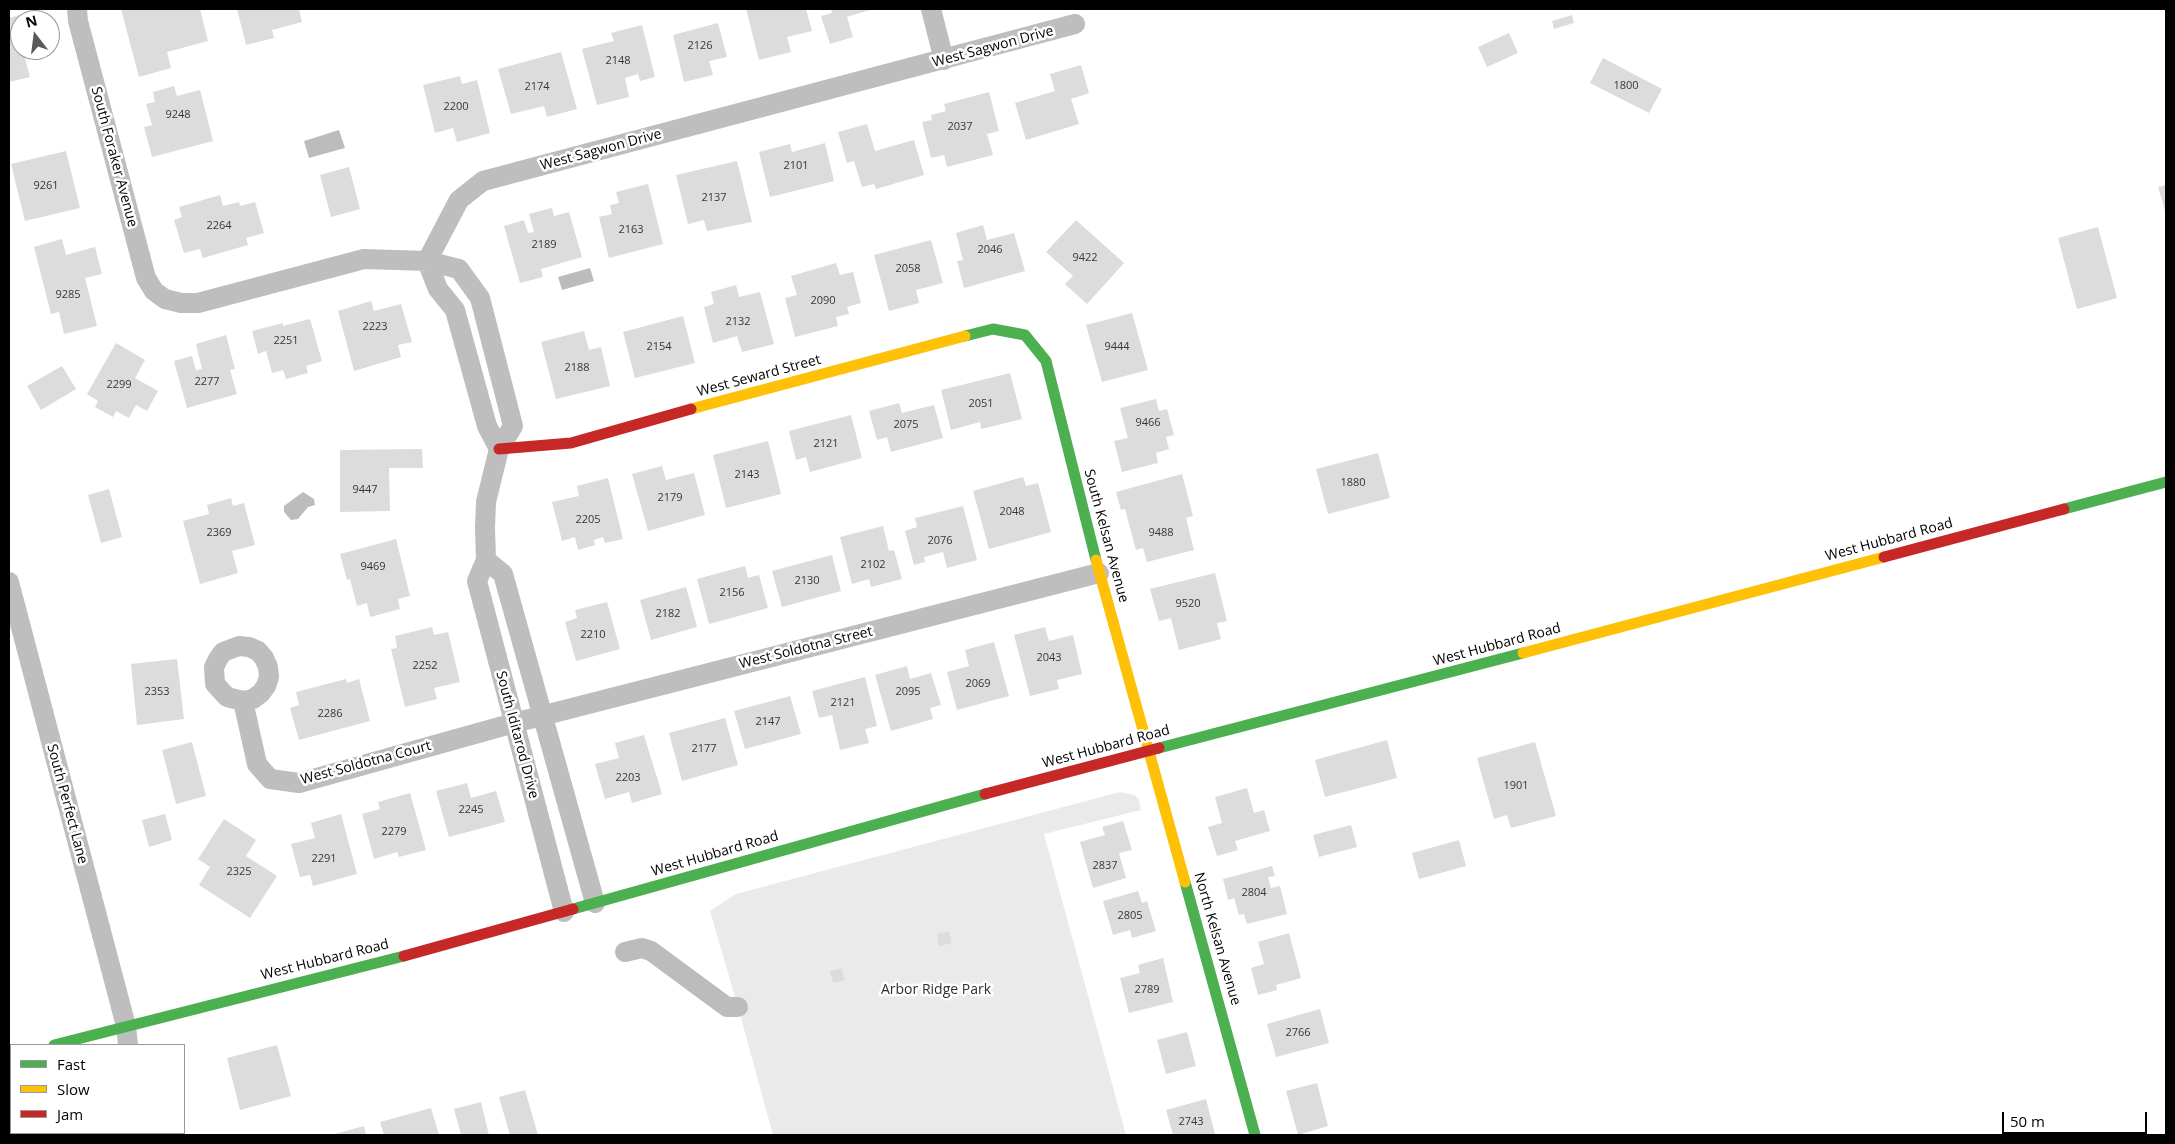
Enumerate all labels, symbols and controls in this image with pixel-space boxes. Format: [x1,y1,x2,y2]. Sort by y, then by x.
north arrow [10,10,60,60]
text: N [23,10,39,32]
street label: West Sagwon Drive [931,23,1055,71]
house number: 2126 [687,39,713,53]
house number: 2148 [605,54,631,68]
house number: 1800 [1613,79,1639,93]
house number: 2174 [524,80,550,94]
street label: South Foraker Avenue [87,85,141,229]
house number: 2200 [443,100,469,114]
house number: 9248 [165,108,191,122]
house number: 2037 [947,120,973,134]
street label: West Sagwon Drive [539,126,663,174]
house number: 2101 [783,159,809,173]
house number: 9261 [33,179,59,193]
house number: 2137 [701,191,727,205]
house number: 2264 [206,219,232,233]
house number: 2163 [618,223,644,237]
house number: 2189 [531,238,557,252]
house number: 2046 [977,243,1003,257]
house number: 9422 [1072,251,1098,265]
house number: 2058 [895,262,921,276]
house number: 9285 [55,288,81,302]
house number: 2090 [810,294,836,308]
house number: 2132 [725,315,751,329]
house number: 2223 [362,320,388,334]
house number: 2251 [273,334,299,348]
house number: 2154 [646,340,672,354]
house number: 9444 [1104,340,1130,354]
street label: West Seward Street [695,351,823,401]
house number: 2188 [564,361,590,375]
house number: 2277 [194,375,220,389]
house number: 2299 [106,378,132,392]
house number: 2051 [968,397,994,411]
house number: 9466 [1135,416,1161,430]
house number: 2075 [893,418,919,432]
house number: 2121 [813,437,839,451]
house number: 2143 [734,468,760,482]
street label: South Kelsan Avenue [1080,468,1132,604]
house number: 1880 [1340,476,1366,490]
house number: 9447 [352,483,378,497]
house number: 2179 [657,491,683,505]
house number: 2048 [999,505,1025,519]
house number: 2205 [575,513,601,527]
street label: West Hubbard Road [1823,515,1955,565]
house number: 2369 [206,526,232,540]
house number: 9488 [1148,526,1174,540]
house number: 2076 [927,534,953,548]
house number: 2102 [860,558,886,572]
house number: 9469 [360,560,386,574]
house number: 2130 [794,574,820,588]
house number: 2156 [719,586,745,600]
house number: 9520 [1175,597,1201,611]
house number: 2182 [655,607,681,621]
street label: West Hubbard Road [1431,620,1563,670]
street label: West Soldotna Street [738,623,874,673]
house number: 2210 [580,628,606,642]
house number: 2043 [1036,651,1062,665]
house number: 2252 [412,659,438,673]
street label: South Iditarod Drive [492,669,542,801]
house number: 2069 [965,677,991,691]
house number: 2353 [144,685,170,699]
house number: 2095 [895,685,921,699]
house number: 2121 [830,696,856,710]
house number: 2286 [317,707,343,721]
house number: 2147 [755,715,781,729]
street label: West Hubbard Road [1040,722,1172,772]
street label: West Soldotna Court [299,738,433,788]
street label: South Perfect Lane [43,742,91,866]
house number: 2177 [691,742,717,756]
house number: 2203 [615,771,641,785]
house number: 1901 [1503,779,1529,793]
house number: 2245 [458,803,484,817]
house number: 2279 [381,825,407,839]
street label: West Hubbard Road [650,828,780,880]
house number: 2291 [311,852,337,866]
house number: 2837 [1092,859,1118,873]
house number: 2325 [226,865,252,879]
street label: North Kelsan Avenue [1190,871,1244,1007]
house number: 2804 [1241,886,1267,900]
house number: 2805 [1117,909,1143,923]
street label: West Hubbard Road [259,936,391,984]
park label: Arbor Ridge Park [881,982,991,998]
house number: 2789 [1134,983,1160,997]
house number: 2766 [1285,1026,1311,1040]
legend [10,1044,185,1134]
text: Fast [57,1054,86,1074]
text: Slow [57,1079,90,1099]
scale bar [2005,1102,2150,1134]
text: Jam [57,1104,83,1124]
text: 50 m [2010,1111,2045,1131]
house number: 2743 [1178,1115,1204,1129]

